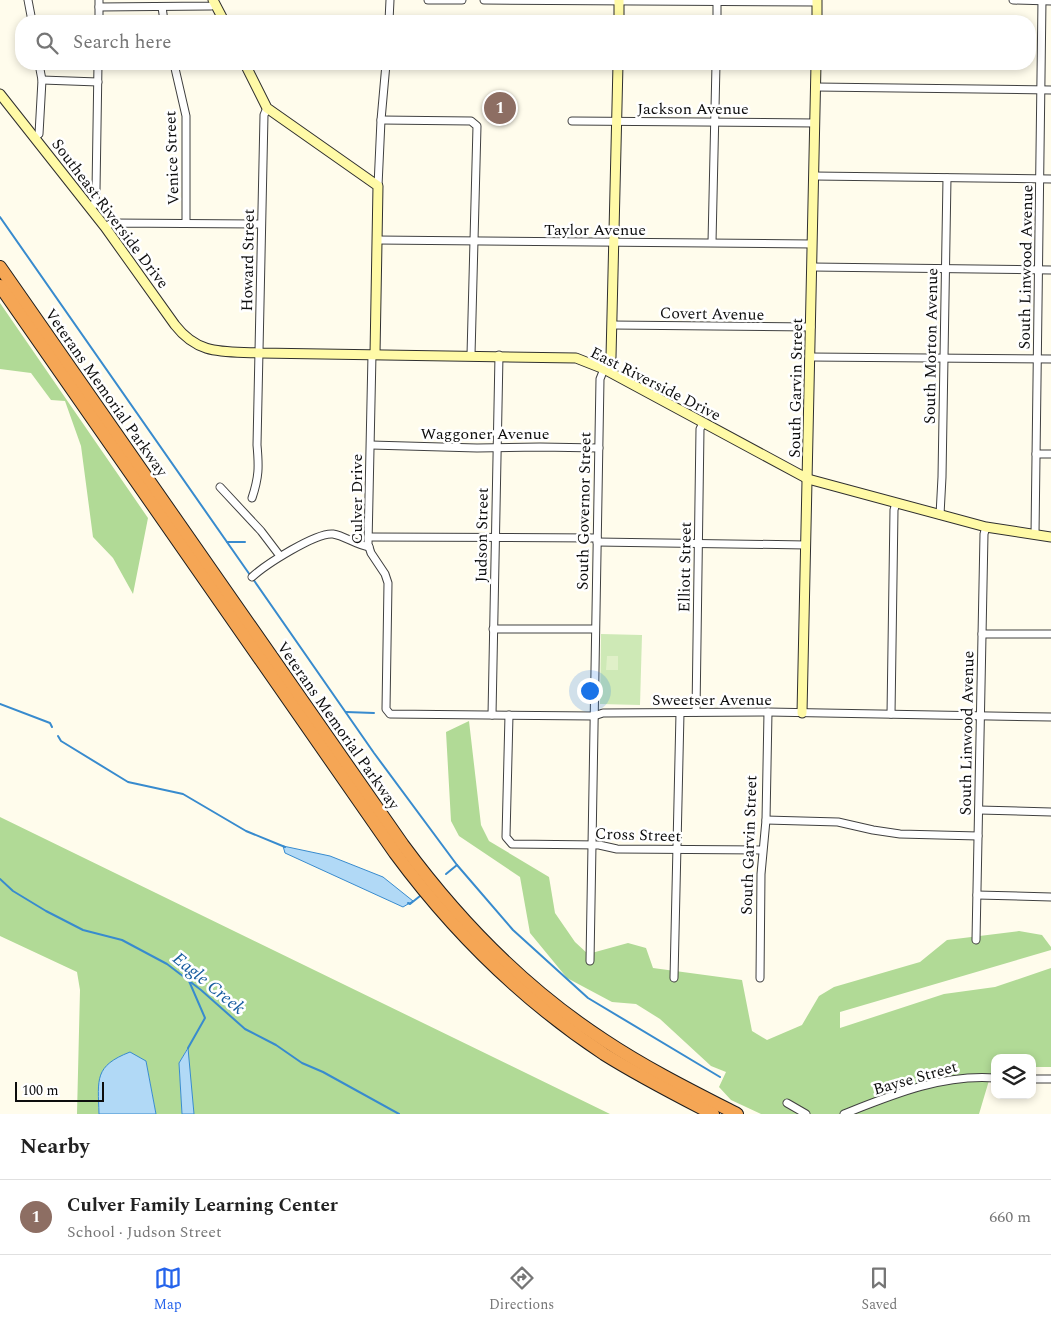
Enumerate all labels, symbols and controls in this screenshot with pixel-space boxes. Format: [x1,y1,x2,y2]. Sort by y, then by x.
search box [15,15,1036,70]
text: Search here [73,28,172,57]
icon: search [33,29,61,57]
pin: 1 [484,89,516,127]
street label: Jackson Avenue [637,97,749,121]
street label: Venice Street [158,110,186,206]
street label: Southeast Riverside Drive [46,133,175,294]
street label: South Linwood Avenue [1013,184,1039,350]
street label: Howard Street [235,208,261,312]
street label: Taylor Avenue [544,218,646,242]
street label: South Morton Avenue [918,268,944,424]
street label: Covert Avenue [660,301,764,327]
street label: Veterans Memorial Parkway [39,304,174,483]
street label: South Garvin Street [783,318,809,458]
street label: East Riverside Drive [586,341,725,427]
street label: Waggoner Avenue [421,422,549,446]
street label: South Governor Street [571,431,597,590]
street label: Culver Drive [345,454,369,544]
street label: Judson Street [469,487,495,583]
street label: Elliott Street [672,521,698,613]
street label: Veterans Memorial Parkway [271,637,406,816]
street label: South Linwood Avenue [954,650,980,816]
your location [577,678,603,704]
street label: Sweetser Avenue [652,688,772,712]
street label: South Garvin Street [735,774,763,915]
street label: Cross Street [594,822,682,849]
water label: Eagle Creek [166,946,251,1022]
street label: Bayse Street [870,1054,961,1101]
map controls [991,1054,1036,1099]
button: layers [991,1054,1036,1099]
scale bar [15,1079,104,1102]
text: 100 m [22,1080,59,1101]
text: Nearby [20,1131,90,1163]
text: Culver Family Learning Center [67,1191,338,1220]
text: 1 [32,1205,40,1229]
text: 660 m [989,1205,1031,1229]
text: School · Judson Street [67,1220,222,1244]
tab: Map [154,1264,182,1315]
tab: Directions [489,1264,554,1315]
tab: Saved [862,1264,897,1315]

